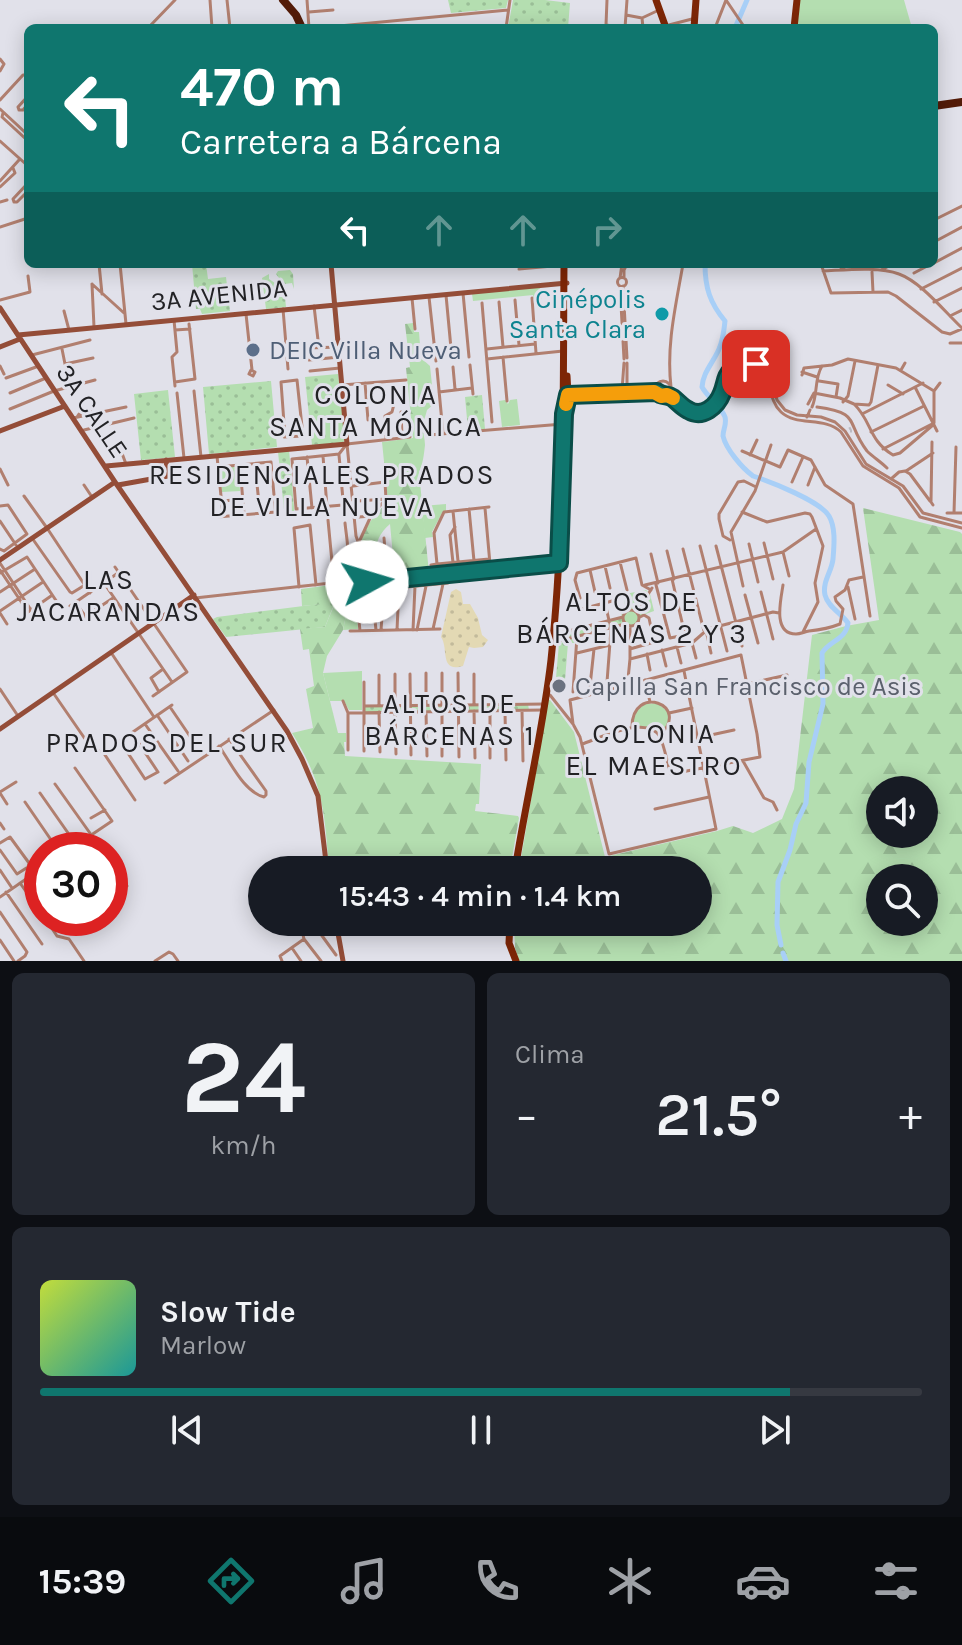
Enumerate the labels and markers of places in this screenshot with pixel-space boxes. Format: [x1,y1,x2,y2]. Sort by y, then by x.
place label: Cinépolis Santa Clara [509,284,646,345]
marker: Cinépolis Santa Clara [653,305,671,323]
pin [722,330,790,398]
place label: DEIC Villa Nueva [269,335,462,366]
marker: DEIC Villa Nueva [244,341,262,359]
place label: Capilla San Francisco de Asis [575,671,922,702]
marker: Capilla San Francisco de Asis [550,677,568,695]

